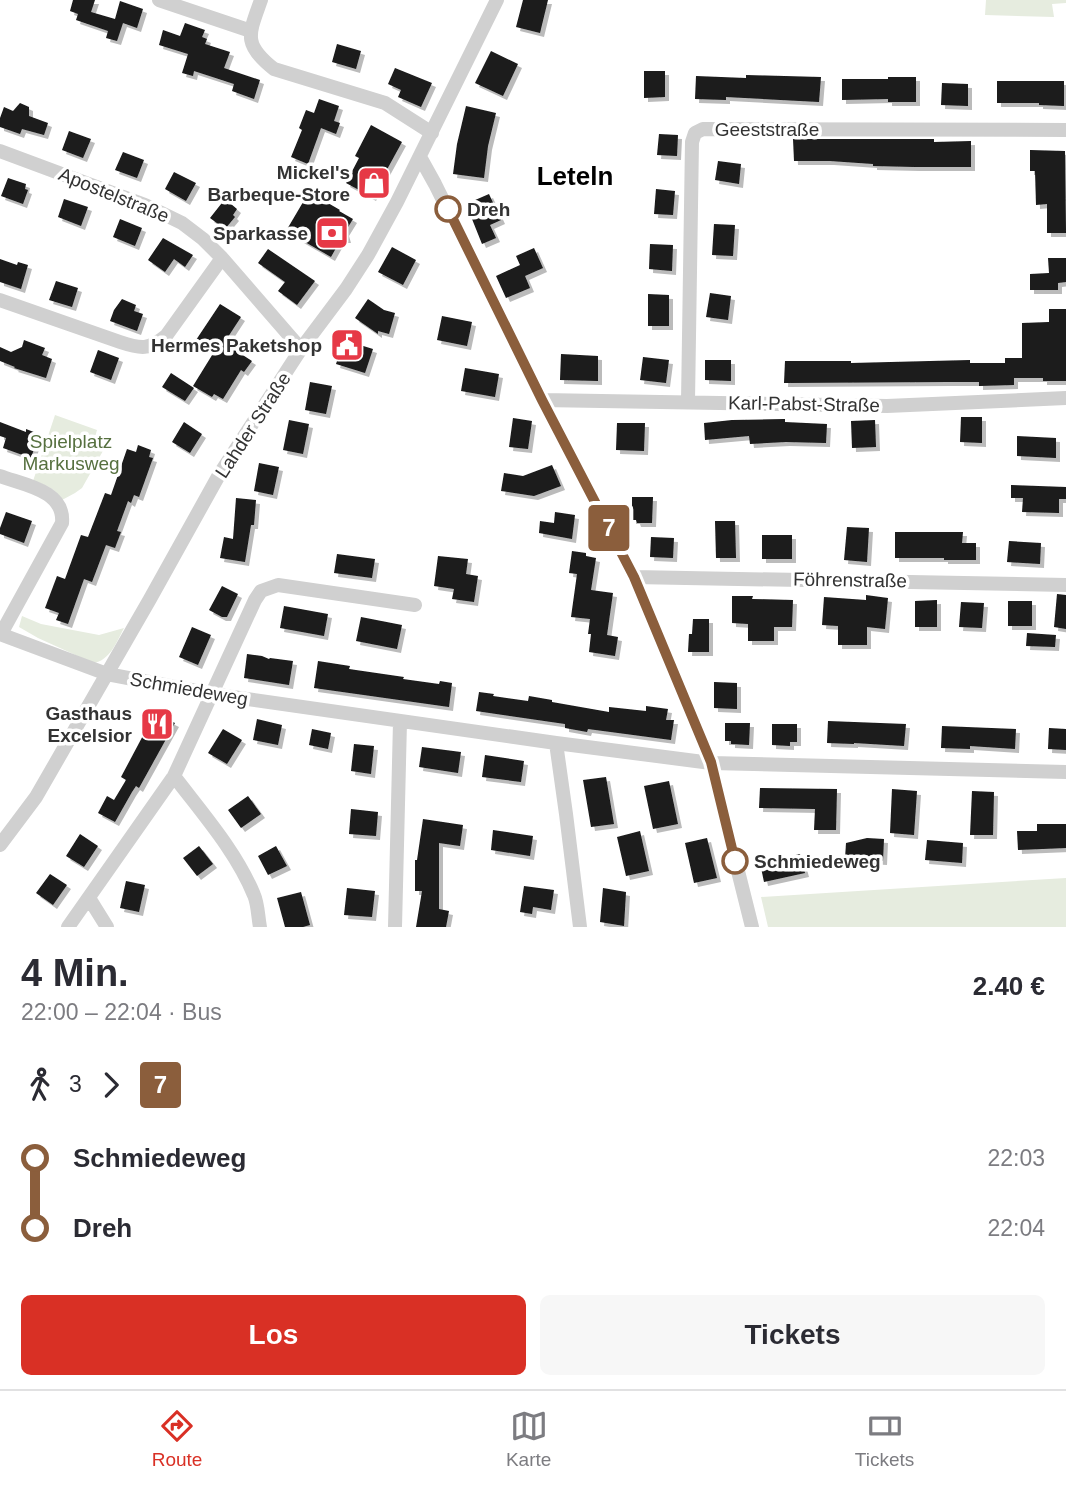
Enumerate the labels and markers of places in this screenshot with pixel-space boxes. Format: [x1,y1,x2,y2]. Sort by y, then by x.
place label: Mickel's Barbeque-Store [207,162,350,205]
shop icon: Mickel's Barbeque-Store [355,164,393,202]
marker: Dreh [435,196,461,222]
place label: Dreh [467,199,510,220]
bank icon: Sparkasse [313,214,351,252]
place label: Sparkasse [213,223,308,244]
public building icon: Hermes Paketshop [328,326,366,364]
place label: Hermes Paketshop [151,335,322,356]
place label: Gasthaus Excelsior [45,703,133,746]
restaurant icon: Gasthaus Excelsior [138,705,176,743]
marker: Schmiedeweg [722,848,748,874]
place label: Schmiedeweg [754,851,881,872]

